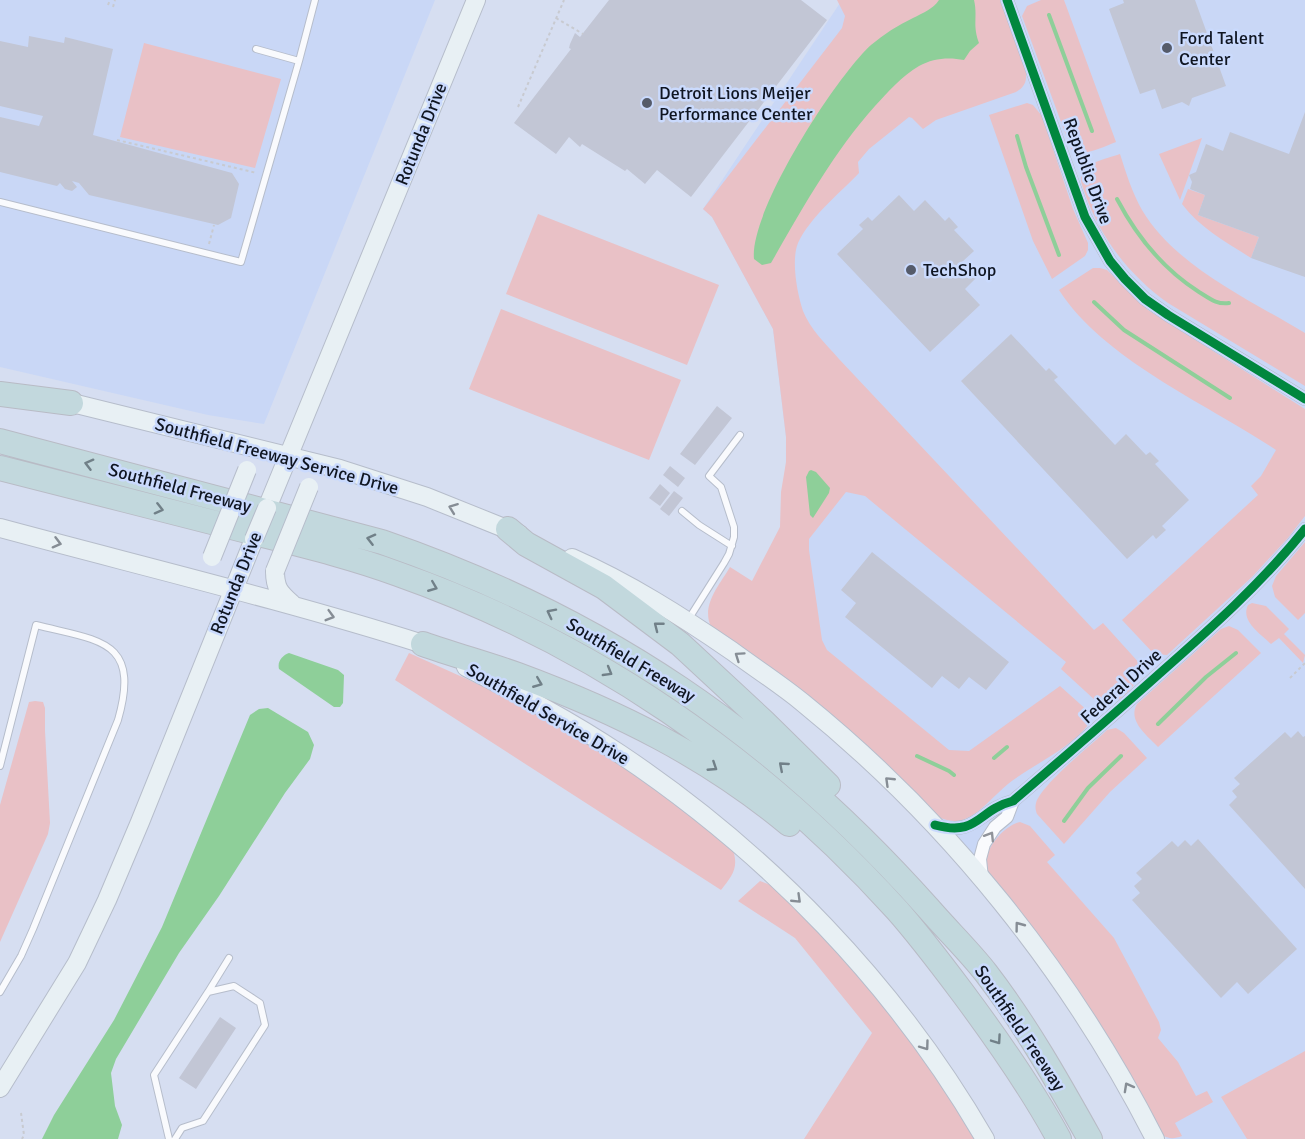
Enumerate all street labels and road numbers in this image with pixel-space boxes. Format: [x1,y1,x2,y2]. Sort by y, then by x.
street label: Rotunda Drive [390,80,452,188]
street label: Republic Drive [1059,115,1117,227]
street label: Southfield Freeway Service Drive [153,413,401,499]
street label: Southfield Freeway [106,459,254,517]
street label: Rotunda Drive [205,529,267,637]
street label: Southfield Freeway [562,613,700,707]
street label: Federal Drive [1076,644,1166,728]
street label: Southfield Service Drive [463,658,633,770]
street label: Southfield Freeway [970,961,1070,1095]

